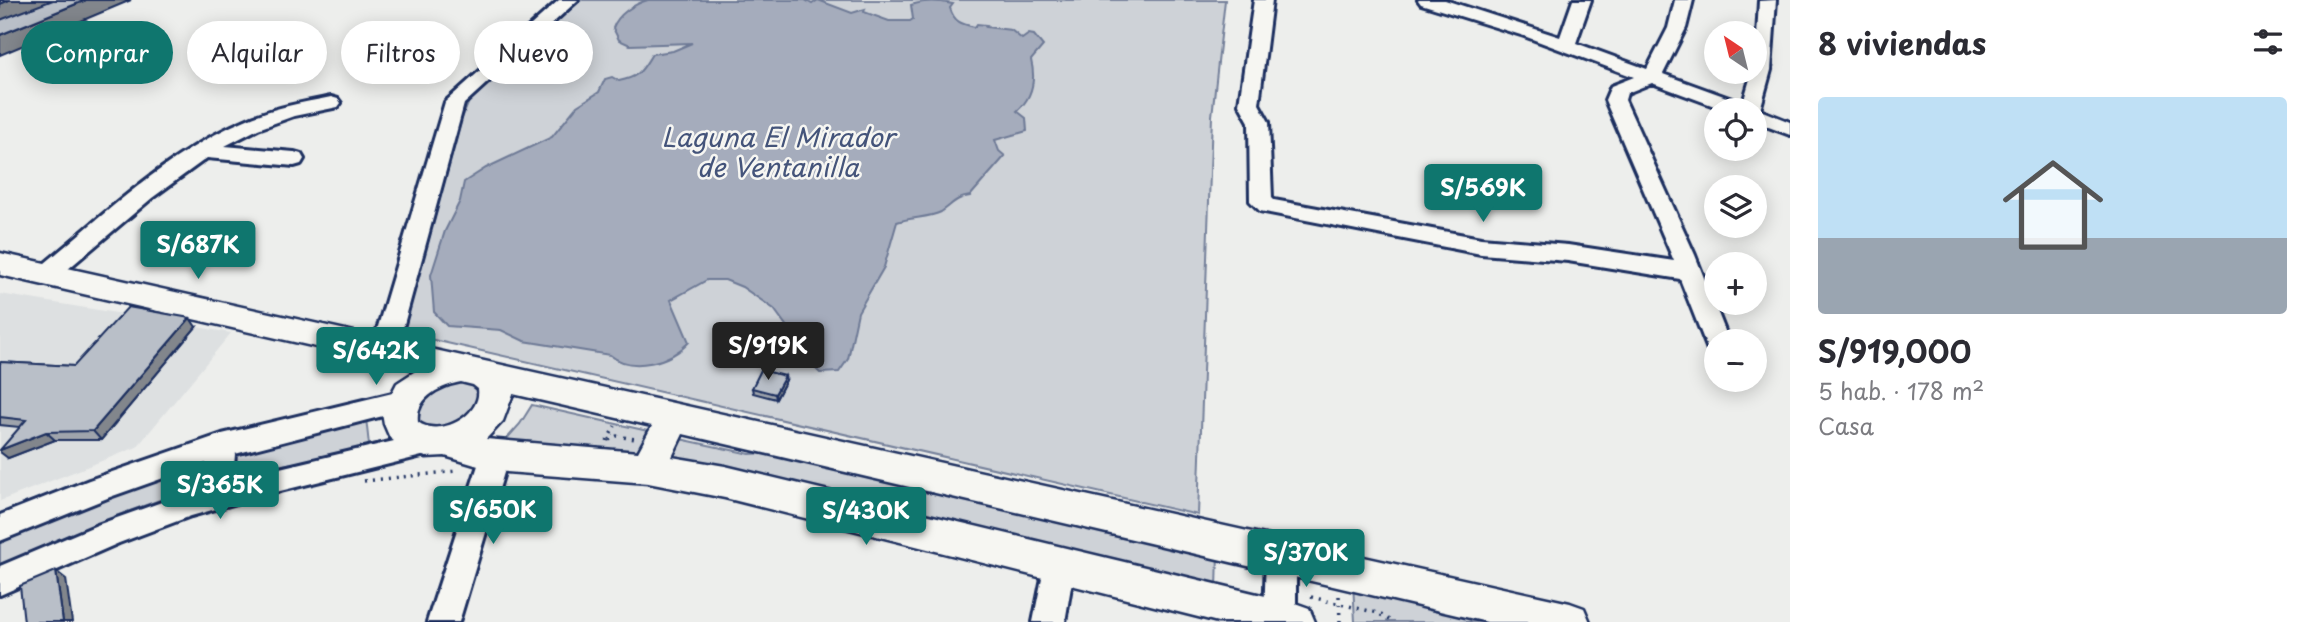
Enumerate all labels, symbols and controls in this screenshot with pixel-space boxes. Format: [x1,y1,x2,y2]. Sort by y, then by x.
text: 8 viviendas [1818,20,1986,65]
chip: Comprar [21,21,173,84]
chip: Alquilar [187,21,327,84]
chip: Filtros [341,21,460,84]
chip: Nuevo [474,21,593,84]
north arrow [1704,21,1768,84]
map controls [1704,21,1767,392]
icon: filters [2249,23,2287,61]
button: locate [1704,98,1767,161]
water label: Laguna El Mirador de Ventanilla [661,117,899,186]
icon: home [1990,142,2116,268]
pin: S/569K [1426,164,1540,224]
text: S/569K [1440,169,1526,204]
button: layers [1704,175,1767,238]
pin: S/687K [141,222,255,281]
text: S/687K [156,226,240,261]
button: + [1704,252,1767,315]
pin: S/919K [711,322,825,382]
text: S/919K [728,327,808,362]
pin: S/642K [319,328,433,387]
text: S/919,000 [1818,328,1971,373]
button: − [1704,329,1767,392]
text: S/642K [332,332,420,367]
text: 5 hab. · 178 m² [1818,373,1984,408]
text: Casa [1818,408,1874,443]
pin: S/365K [163,462,277,521]
text: S/365K [177,466,263,501]
pin: S/650K [436,486,550,546]
pin: S/430K [809,488,923,547]
text: S/650K [449,491,537,526]
text: S/430K [822,492,910,527]
pin: S/370K [1249,530,1363,589]
text: S/370K [1264,534,1348,569]

